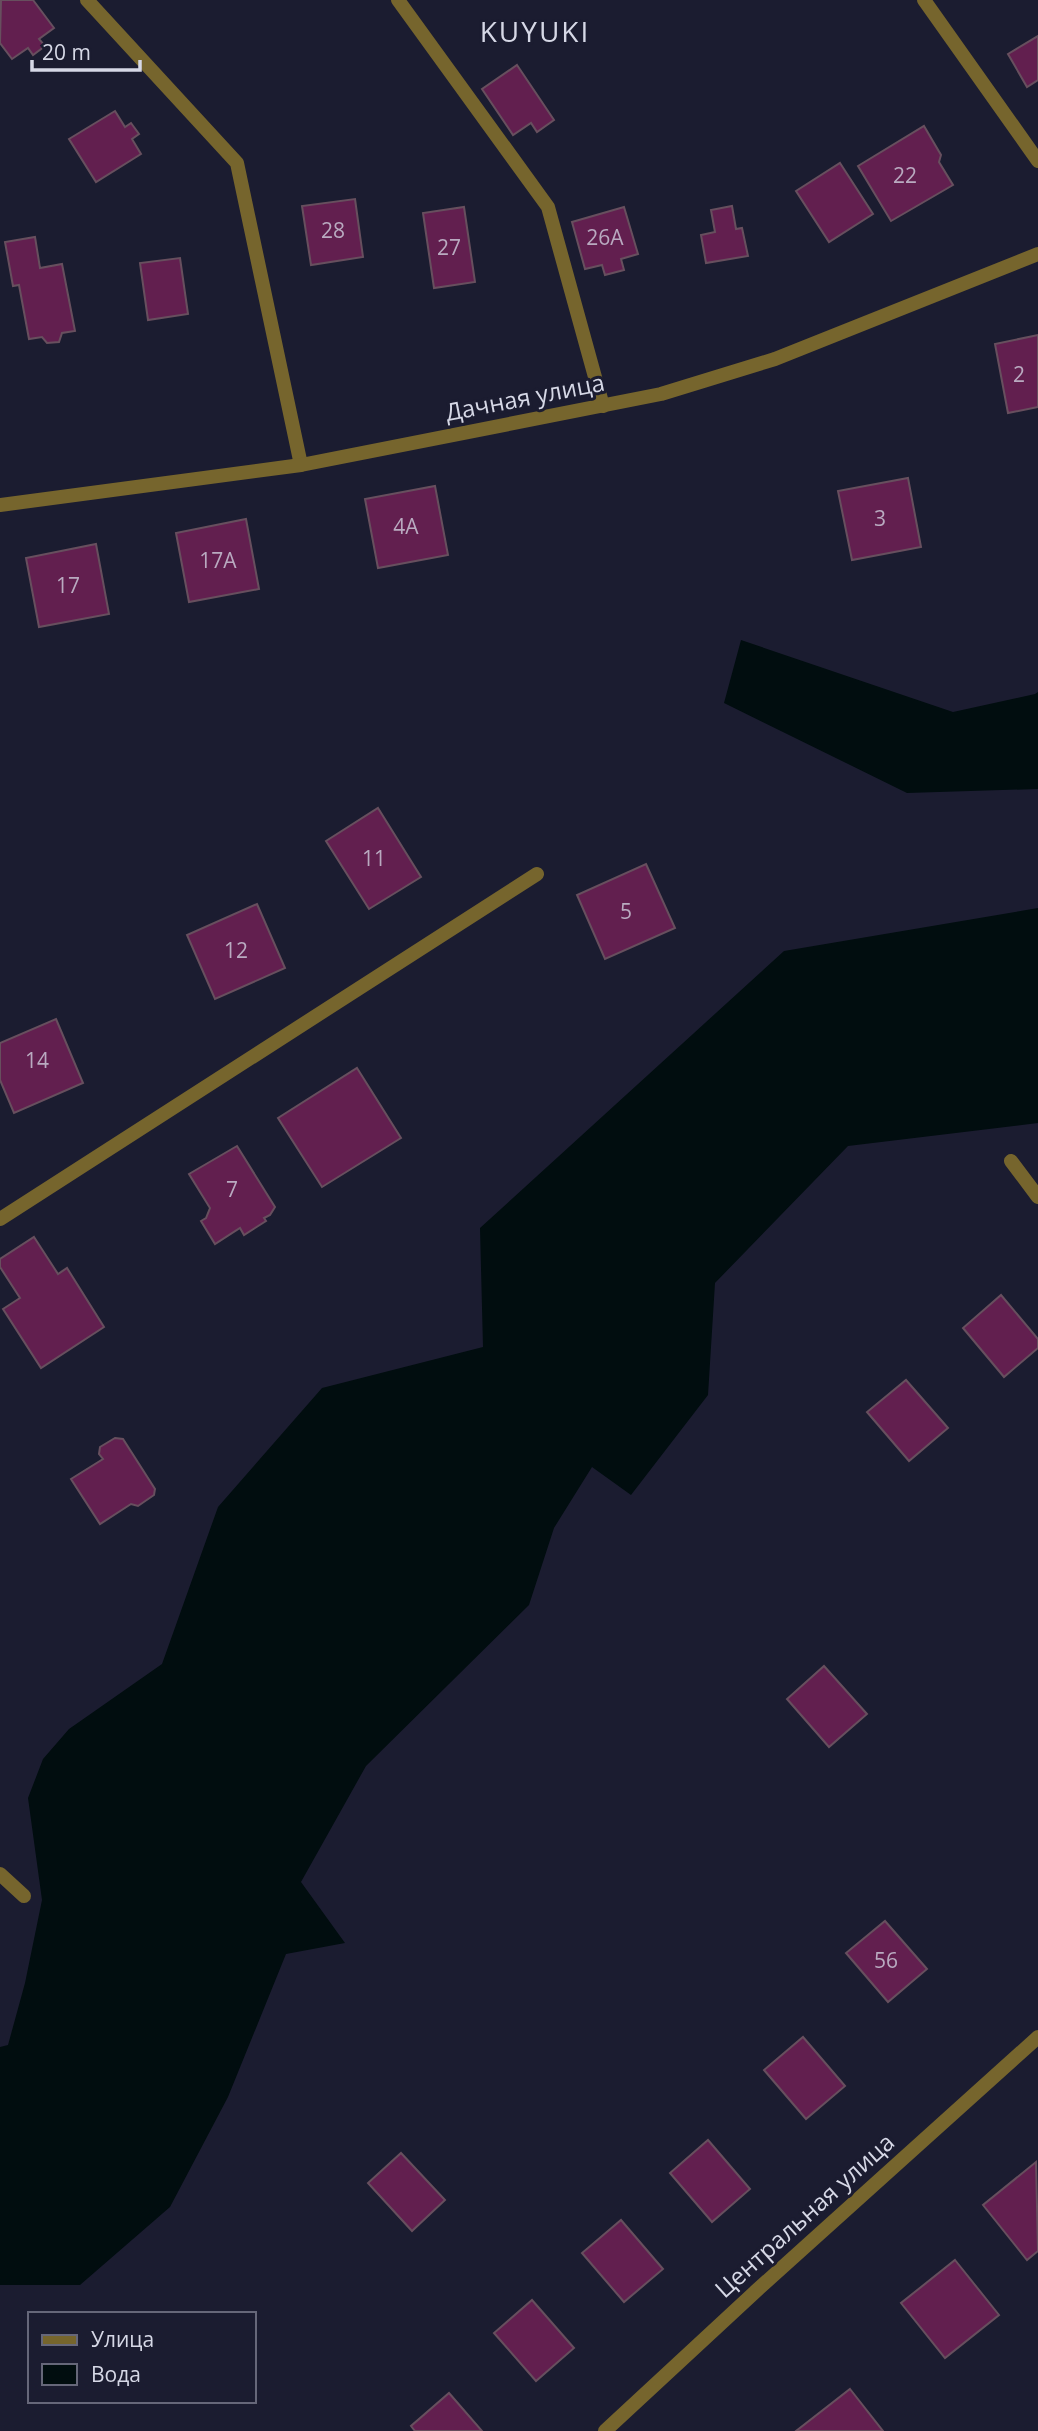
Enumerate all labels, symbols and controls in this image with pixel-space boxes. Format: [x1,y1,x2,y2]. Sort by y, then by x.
district label: KUYUKI [480,12,590,50]
scale bar [32,28,140,72]
text: 20 m [42,38,91,66]
house number: 22 [893,161,917,189]
house number: 28 [321,216,345,244]
house number: 26А [586,223,624,251]
house number: 27 [437,233,461,261]
house number: 2 [1013,360,1025,388]
street label: Дачная улица [442,365,607,428]
house number: 3 [874,504,886,532]
house number: 4А [393,512,419,540]
house number: 17А [199,546,237,574]
house number: 17 [56,571,80,599]
house number: 11 [362,844,386,872]
house number: 5 [620,897,632,925]
house number: 12 [224,936,248,964]
house number: 14 [25,1046,49,1074]
house number: 7 [226,1175,238,1203]
house number: 56 [874,1946,898,1974]
street label: Центральная улица [707,2125,901,2304]
legend [28,2312,256,2403]
text: Улица [91,2325,154,2353]
text: Вода [91,2360,141,2388]

